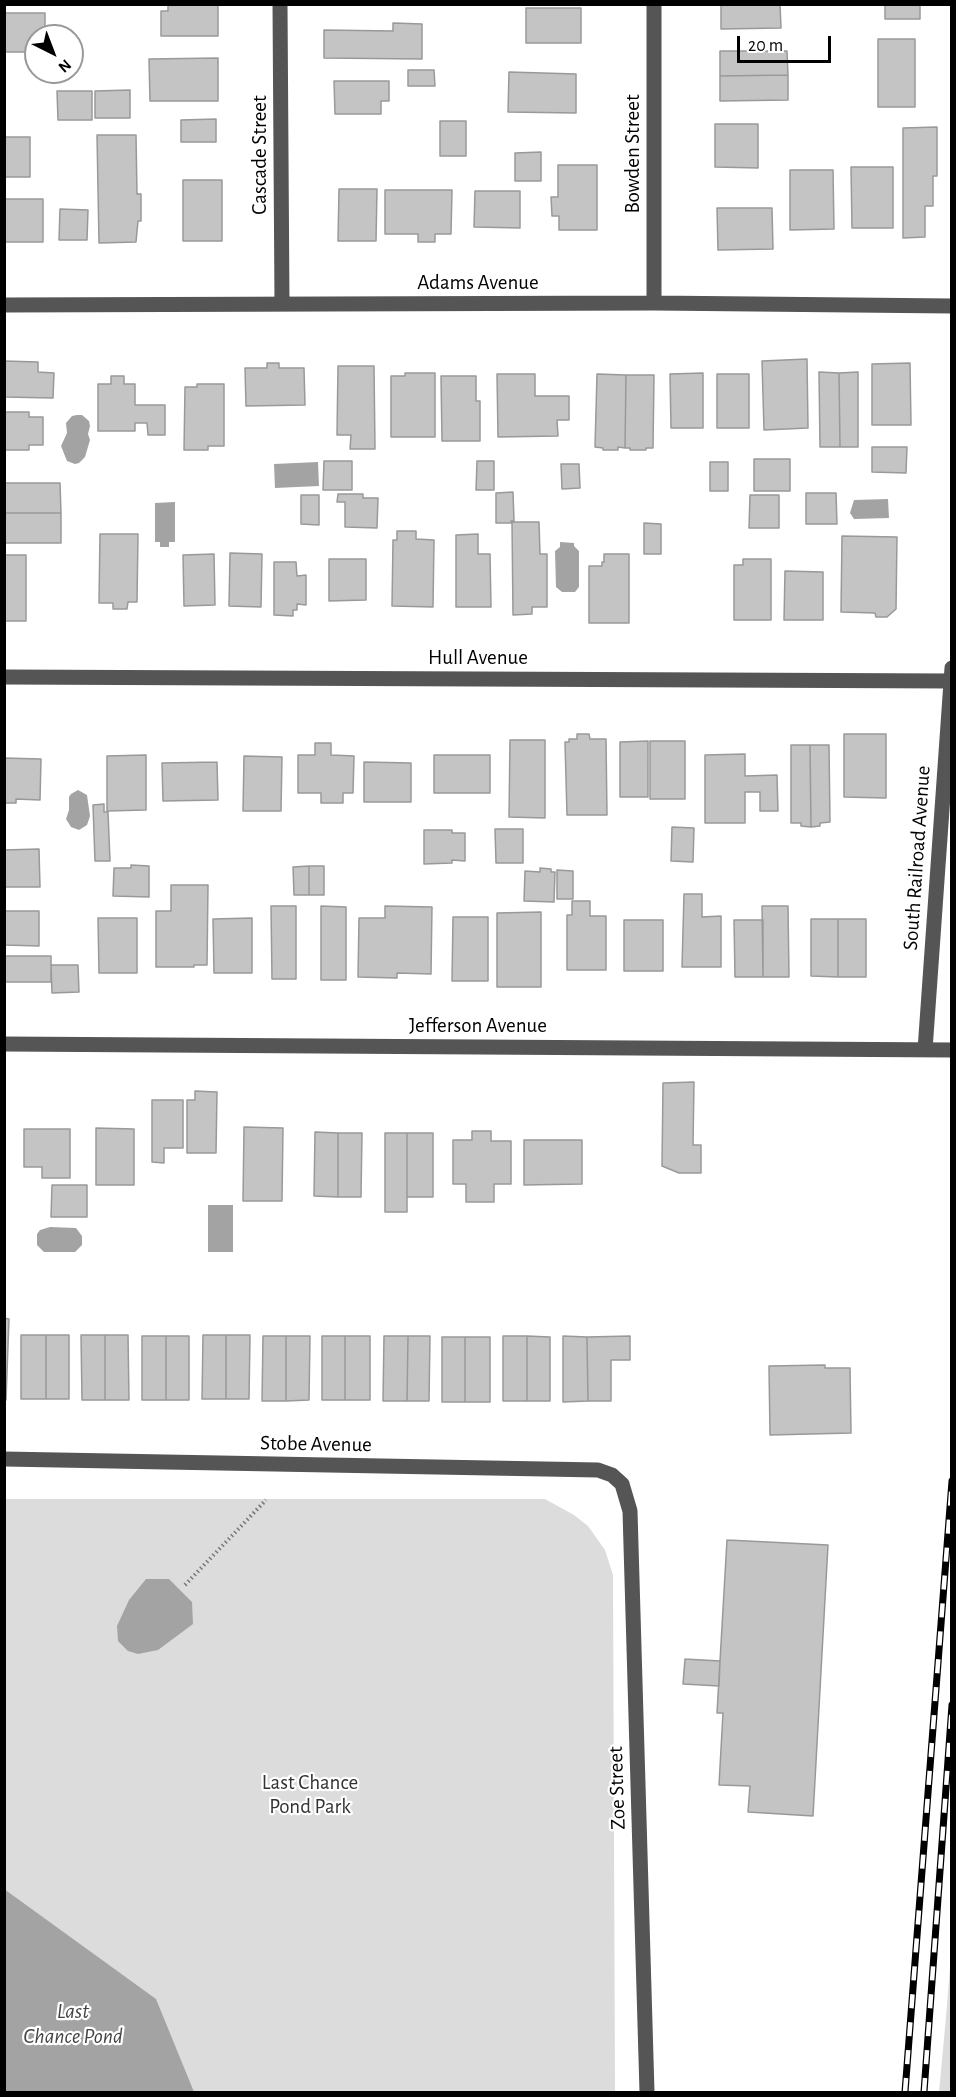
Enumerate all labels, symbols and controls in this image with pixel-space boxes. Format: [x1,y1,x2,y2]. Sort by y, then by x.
north arrow [24,24,84,84]
scale bar [740,24,834,62]
text: 20 m [748,37,783,55]
text: N [55,56,74,76]
street label: Bowden Street [620,94,646,214]
street label: Cascade Street [247,95,273,215]
street label: Adams Avenue [417,270,539,296]
street label: Hull Avenue [428,645,528,671]
street label: South Railroad Avenue [898,765,936,951]
street label: Jefferson Avenue [409,1013,547,1039]
street label: Stobe Avenue [260,1430,372,1458]
street label: Zoe Street [603,1746,631,1830]
park label: Last Chance Pond Park [262,1770,358,1820]
water label: Last Chance Pond [23,1998,123,2050]

